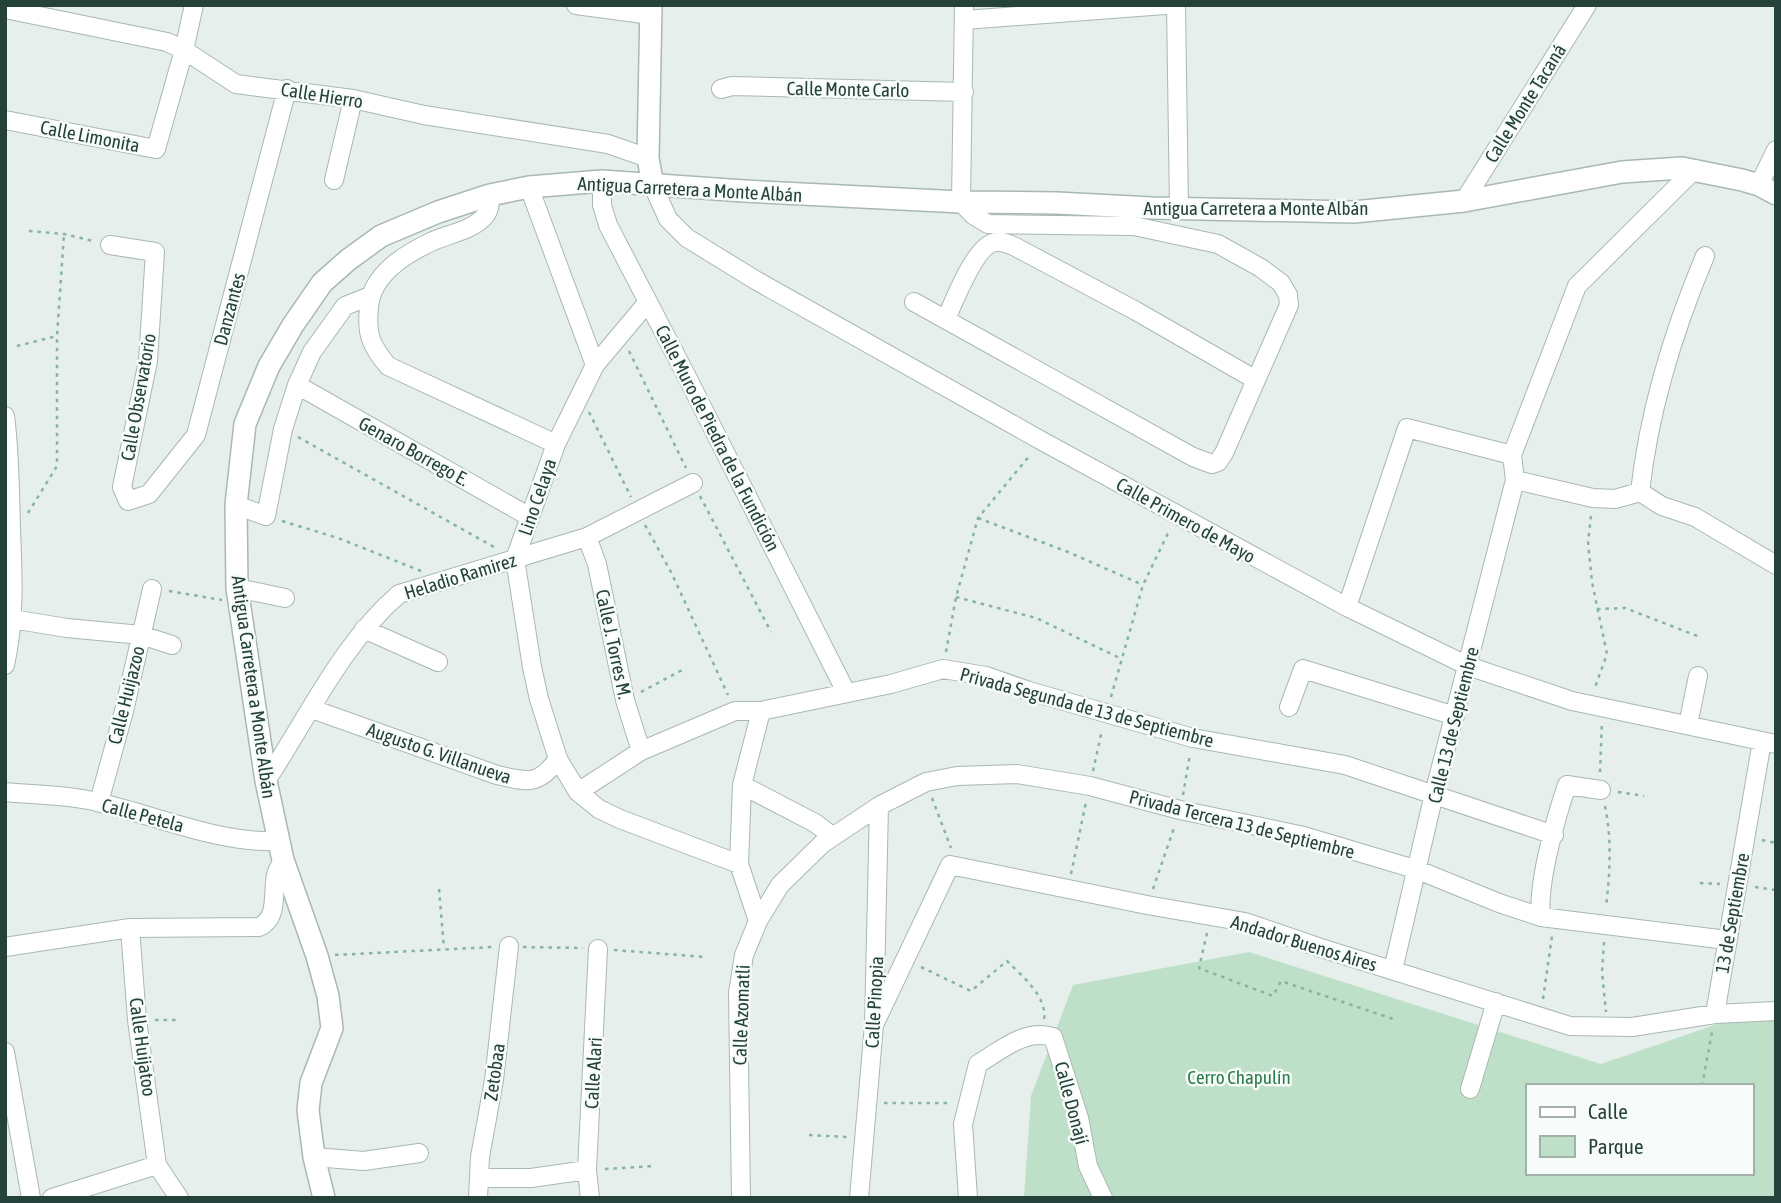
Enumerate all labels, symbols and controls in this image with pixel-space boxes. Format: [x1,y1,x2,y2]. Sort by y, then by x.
street label: Calle Monte Tacaná [1480,40,1570,166]
street label: Calle Monte Carlo [786,77,910,101]
street label: Calle Hierro [279,78,365,112]
street label: Calle Limonita [38,116,142,156]
street label: Antigua Carretera a Monte Albán [577,172,803,206]
street label: Antigua Carretera a Monte Albán [1143,197,1369,219]
street label: Danzantes [209,270,249,348]
street label: Calle Muro de Piedra de la Fundición [651,321,785,555]
street label: Calle Observatorio [116,331,160,462]
street label: Genaro Borrego E. [355,412,473,490]
street label: Lino Celaya [514,456,560,538]
street label: Calle Primero de Mayo [1113,473,1259,567]
street label: Heladio Ramirez [401,548,519,603]
street label: Antigua Carretera a Monte Albán [227,574,281,800]
street label: Calle J. Torres M. [592,587,636,701]
street label: Calle Huijazoo [103,643,149,747]
street label: Calle 13 de Septiembre [1423,645,1483,805]
street label: Privada Segunda de 13 de Septiembre [958,663,1216,751]
street label: Augusto G. Villanueva [364,718,514,788]
street label: Privada Tercera 13 de Septiembre [1127,785,1357,863]
street label: Calle Petela [100,794,186,836]
street label: 13 de Septiembre [1711,851,1753,975]
street label: Andador Buenos Aires [1228,910,1380,976]
street label: Calle Pinopia [861,955,887,1049]
street label: Calle Azomatli [728,964,754,1066]
street label: Calle Huijatoo [125,996,161,1098]
street label: Calle Alari [580,1037,606,1109]
street label: Zetobaa [479,1042,509,1102]
street label: Calle Donají [1050,1059,1094,1147]
park label: Cerro Chapulín [1187,1066,1291,1088]
legend [1526,1084,1753,1175]
text: Calle [1588,1099,1628,1123]
text: Parque [1588,1134,1643,1158]

